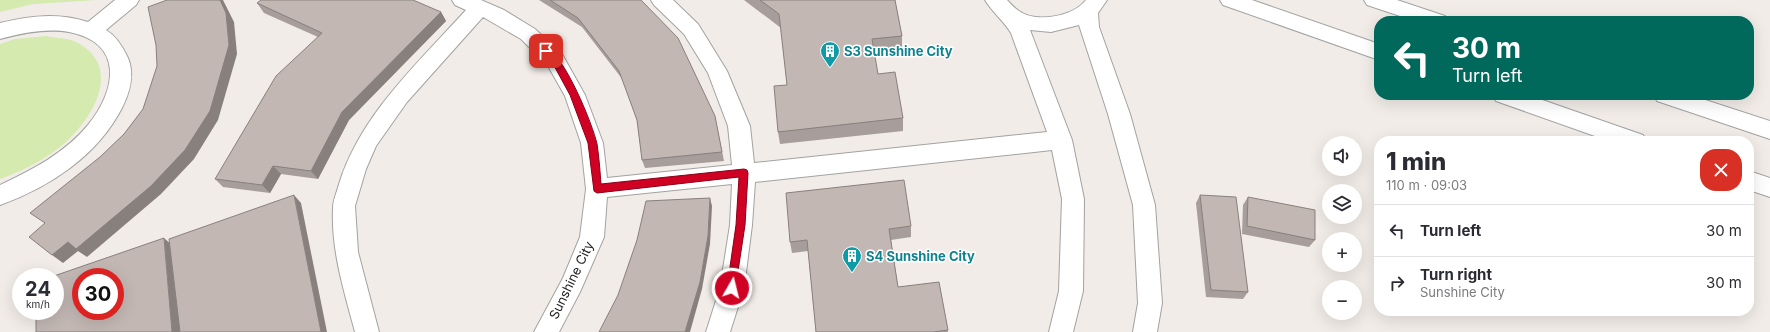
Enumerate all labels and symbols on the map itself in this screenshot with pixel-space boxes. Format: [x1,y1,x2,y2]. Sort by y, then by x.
pin [529,34,563,68]
building icon: S3 Sunshine City [819,40,841,68]
place label: S3 Sunshine City [844,43,953,59]
street label: Sunshine City [545,238,597,322]
building icon: S4 Sunshine City [841,245,863,273]
place label: S4 Sunshine City [866,248,975,264]
position arrow [711,267,753,309]
speed limit sign: 30 [72,268,124,320]

